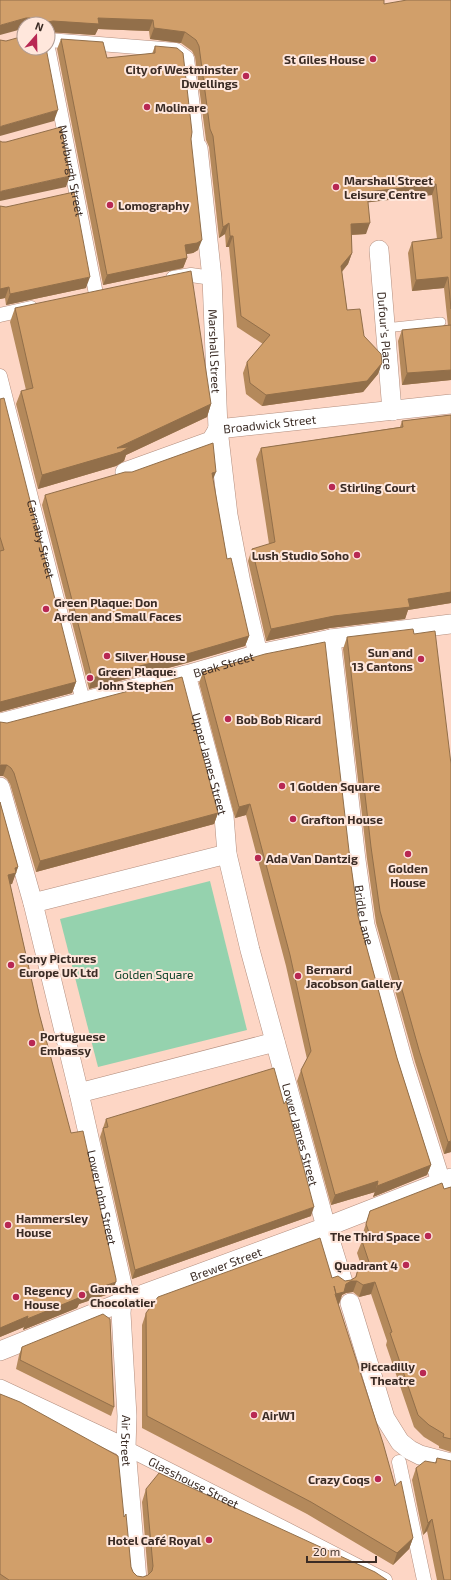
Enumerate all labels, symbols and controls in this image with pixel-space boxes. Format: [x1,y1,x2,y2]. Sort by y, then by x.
north arrow [16,16,56,56]
text: N [34,19,46,34]
place label: St Giles House [284,52,365,66]
marker: St Giles House [368,54,378,64]
place label: City of Westminster Dwellings [126,62,238,90]
marker: City of Westminster Dwellings [241,71,251,81]
place label: Molinare [155,100,206,114]
marker: Molinare [142,102,152,112]
street label: Newburgh Street [56,124,88,218]
place label: Marshall Street Leisure Centre [344,173,433,201]
marker: Marshall Street Leisure Centre [331,182,341,192]
place label: Lomography [118,198,189,213]
marker: Lomography [105,200,115,210]
street label: Dufour's Place [375,291,396,370]
street label: Marshall Street [206,309,224,394]
street label: Broadwick Street [223,411,317,435]
place label: Stirling Court [340,480,416,494]
marker: Stirling Court [327,482,337,492]
street label: Carnaby Street [25,498,58,580]
place label: Lush Studio Soho [252,548,349,562]
marker: Lush Studio Soho [352,550,362,560]
place label: Green Plaque: Don Arden and Small Faces [54,595,182,623]
marker: Green Plaque: Don Arden and Small Faces [41,604,51,614]
place label: Sun and 13 Cantons [352,645,413,673]
place label: Silver House [115,649,186,663]
street label: Beak Street [191,649,256,680]
marker: Silver House [102,651,112,661]
marker: Sun and 13 Cantons [416,654,426,664]
place label: Green Plaque: John Stephen [98,664,176,692]
marker: Green Plaque: John Stephen [85,673,95,683]
street label: Upper James Street [189,711,231,817]
place label: Bob Bob Ricard [236,712,321,726]
marker: Bob Bob Ricard [223,714,233,724]
place label: 1 Golden Square [290,779,380,793]
marker: 1 Golden Square [277,781,287,791]
place label: Grafton House [301,812,383,826]
marker: Grafton House [288,814,298,824]
marker: Golden House [403,849,413,859]
place label: Ada Van Dantzig [266,851,358,865]
marker: Ada Van Dantzig [253,853,263,863]
place label: Golden House [388,861,428,889]
street label: Bridle Lane [353,884,377,947]
place label: Sony Pictures Europe UK Ltd [19,951,98,979]
marker: Sony Pictures Europe UK Ltd [6,960,16,970]
place label: Bernard Jacobson Gallery [306,962,402,991]
park label: Golden Square [115,967,194,981]
marker: Bernard Jacobson Gallery [293,971,303,981]
place label: Portuguese Embassy [40,1029,106,1058]
marker: Portuguese Embassy [27,1038,37,1048]
street label: Lower James Street [280,1081,321,1188]
street label: Lower John Street [85,1148,120,1247]
place label: Hammersley House [16,1211,88,1239]
marker: Hammersley House [3,1220,13,1230]
place label: The Third Space [330,1229,420,1243]
marker: The Third Space [423,1231,433,1241]
street label: Brewer Street [188,1244,264,1283]
place label: Quadrant 4 [334,1258,398,1273]
marker: Quadrant 4 [401,1260,411,1270]
place label: Ganache Chocolatier [90,1281,155,1309]
place label: Regency House [24,1283,72,1311]
marker: Ganache Chocolatier [77,1290,87,1300]
marker: Regency House [11,1292,21,1302]
place label: Piccadilly Theatre [360,1359,415,1387]
marker: Piccadilly Theatre [418,1368,428,1378]
place label: AirW1 [262,1408,295,1422]
marker: AirW1 [249,1410,259,1420]
street label: Air Street [119,1415,135,1467]
street label: Glasshouse Street [146,1454,242,1511]
place label: Crazy Coqs [308,1472,370,1487]
marker: Crazy Coqs [373,1474,383,1484]
place label: Hotel Café Royal [108,1533,201,1548]
marker: Hotel Café Royal [204,1535,214,1545]
scale bar [307,1538,376,1564]
text: 20 m [313,1544,340,1558]

